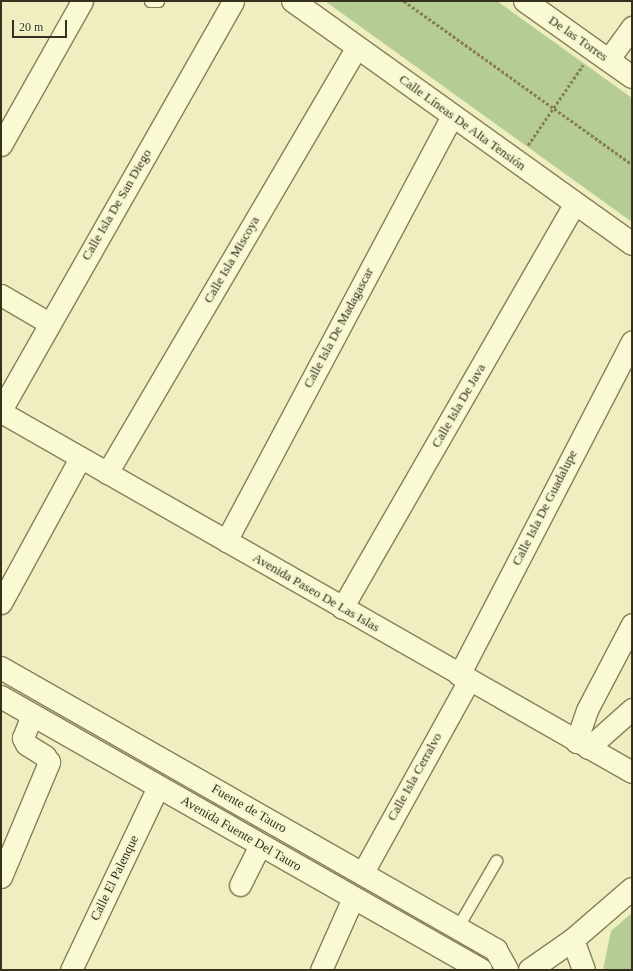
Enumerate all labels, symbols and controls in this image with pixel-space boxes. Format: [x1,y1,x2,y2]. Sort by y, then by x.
scale bar [14,12,69,38]
street label: De las Torres [545,13,611,65]
text: 20 m [19,20,43,34]
street label: Calle Líneas De Alta Tensión [395,72,529,174]
street label: Calle Isla De San Diego [79,147,155,263]
street label: Calle Isla Miscoya [201,214,263,306]
street label: Calle Isla De Madagascar [301,265,377,391]
street label: Calle Isla De Java [429,361,489,451]
street label: Calle Isla De Guadalupe [509,448,581,568]
street label: Avenida Paseo De Las Islas [250,550,382,636]
street label: Calle Isla Cerralvo [384,730,446,824]
street label: Fuente de Tauro [209,781,289,837]
street label: Avenida Fuente Del Tauro [178,793,304,875]
street label: Calle El Palenque [88,833,142,923]

